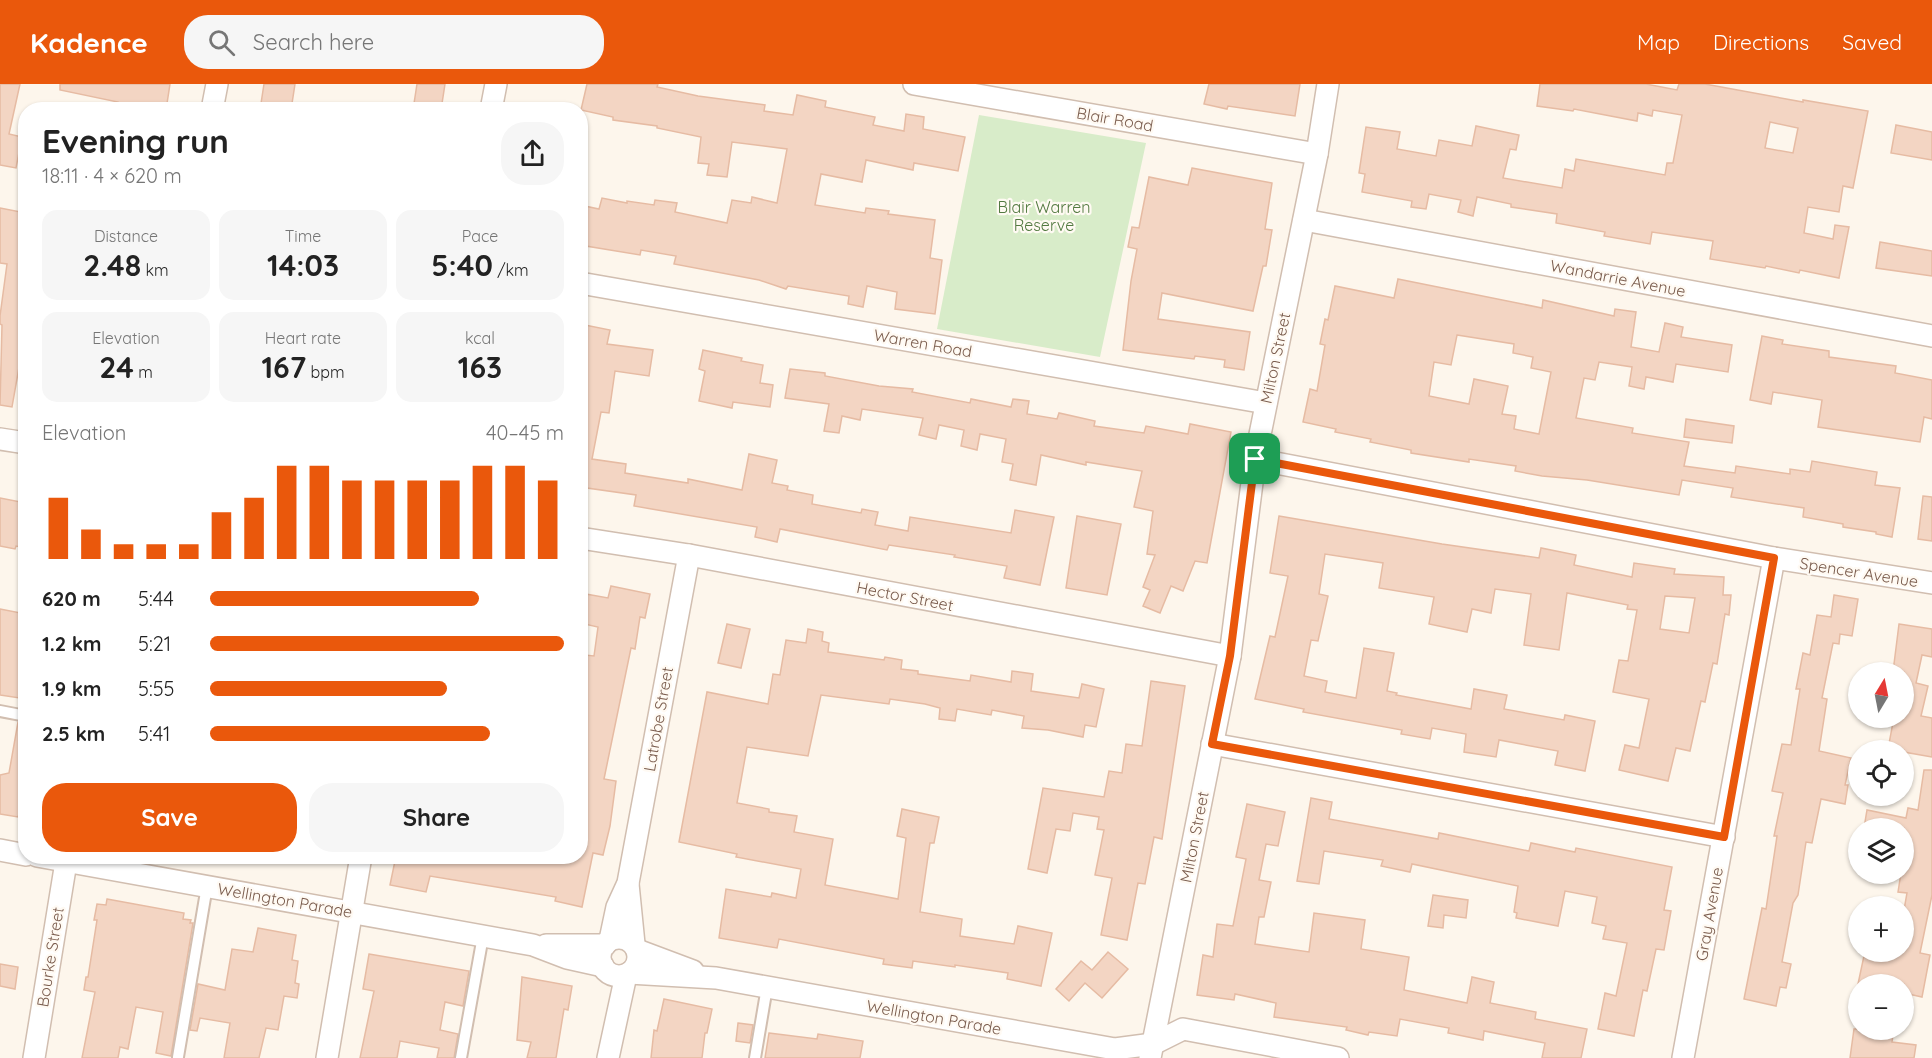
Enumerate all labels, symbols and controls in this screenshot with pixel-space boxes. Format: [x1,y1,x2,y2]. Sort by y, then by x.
search box [184,15,604,69]
text: Kadence [30,25,148,60]
icon: search [205,26,238,59]
text: Search here [253,28,374,56]
text: Map [1637,29,1680,55]
text: Directions [1713,29,1809,55]
text: Saved [1842,29,1902,55]
street label: Blair Road [1075,102,1155,136]
text: Evening run [42,120,229,161]
button: share [501,122,564,185]
text: 18:11 · 4 × 620 m [42,163,182,188]
park label: Blair Warren Reserve [998,197,1090,235]
text: Distance [94,226,158,246]
text: Time [285,226,321,246]
text: Pace [462,226,498,246]
text: 2.48 [83,246,141,284]
text: 14:03 [267,246,339,284]
text: 5:40 [431,246,493,284]
street label: Wandarrie Avenue [1549,255,1687,301]
text: km [141,260,169,280]
text: /km [493,260,529,280]
street label: Milton Street [1256,311,1294,405]
street label: Warren Road [872,325,974,361]
text: Elevation [92,328,160,348]
text: Heart rate [265,328,341,348]
text: kcal [465,328,495,348]
text: 24 [99,348,134,386]
text: 167 [261,348,306,386]
text: 163 [458,348,502,386]
text: m [134,362,153,382]
text: bpm [306,362,345,382]
text: Elevation [42,420,126,445]
text: 40–45 m [486,420,564,445]
pin [1229,433,1280,484]
icon: arrive [1238,442,1271,475]
street label: Spencer Avenue [1798,553,1920,591]
street label: Hector Street [855,577,955,615]
text: 620 m [42,586,101,611]
text: 5:44 [138,586,174,611]
text: 1.2 km [42,631,102,656]
text: 5:21 [138,631,171,656]
north arrow [1848,662,1914,728]
map controls [1848,662,1914,1040]
street label: Latrobe Street [639,665,677,773]
text: 1.9 km [42,676,102,701]
text: 5:55 [138,676,174,701]
text: 2.5 km [42,721,105,746]
text: 5:41 [138,721,170,746]
button: locate [1848,740,1914,806]
button: Save [42,783,297,852]
button: Share [309,783,564,852]
street label: Milton Street [1175,790,1213,884]
button: layers [1848,818,1914,884]
street label: Gray Avenue [1691,866,1727,962]
street label: Wellington Parade [216,878,354,922]
button: + [1848,896,1914,962]
street label: Bourke Street [32,906,68,1008]
button: − [1848,974,1914,1040]
street label: Wellington Parade [865,995,1003,1039]

